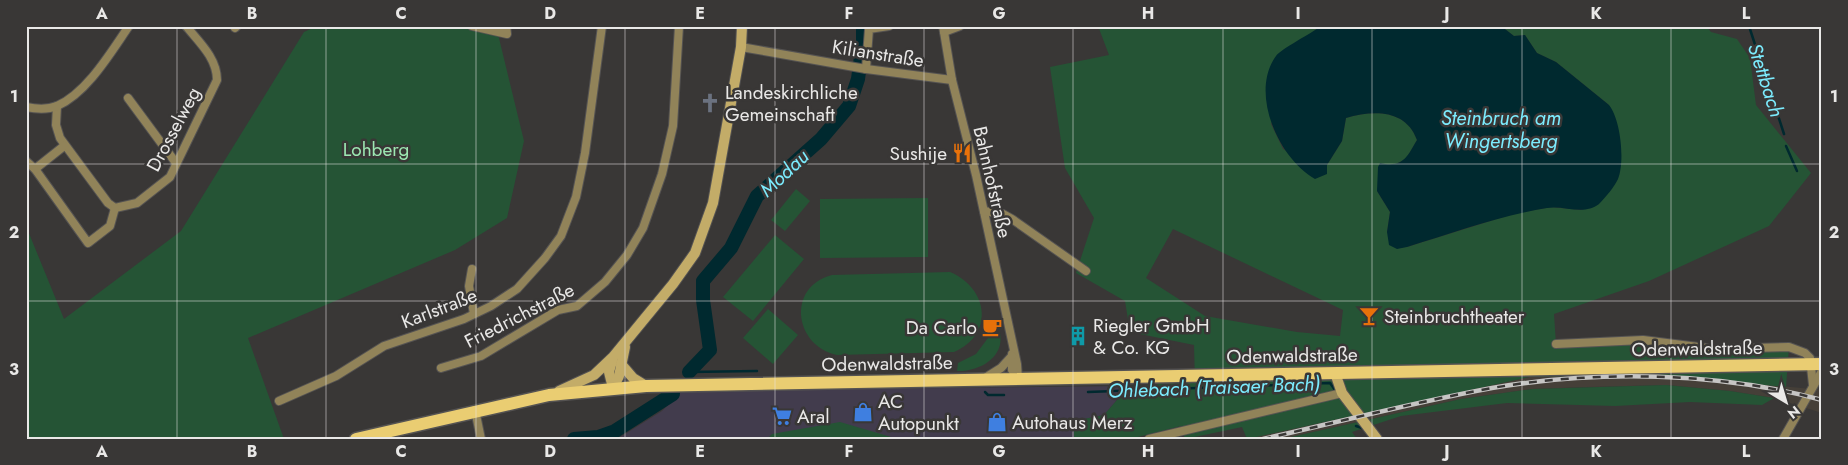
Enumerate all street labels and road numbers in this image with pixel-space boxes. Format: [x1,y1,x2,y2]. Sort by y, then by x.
street label: Kilianstraße [830,33,926,74]
street label: Drosselweg [140,82,207,176]
street label: Bahnhofstraße [967,124,1019,241]
street label: Friedrichstraße [460,276,579,355]
street label: Karlstraße [397,282,481,335]
street label: Odenwaldstraße [1631,334,1763,363]
street label: Odenwaldstraße [1226,341,1358,370]
street label: Odenwaldstraße [821,349,953,378]

